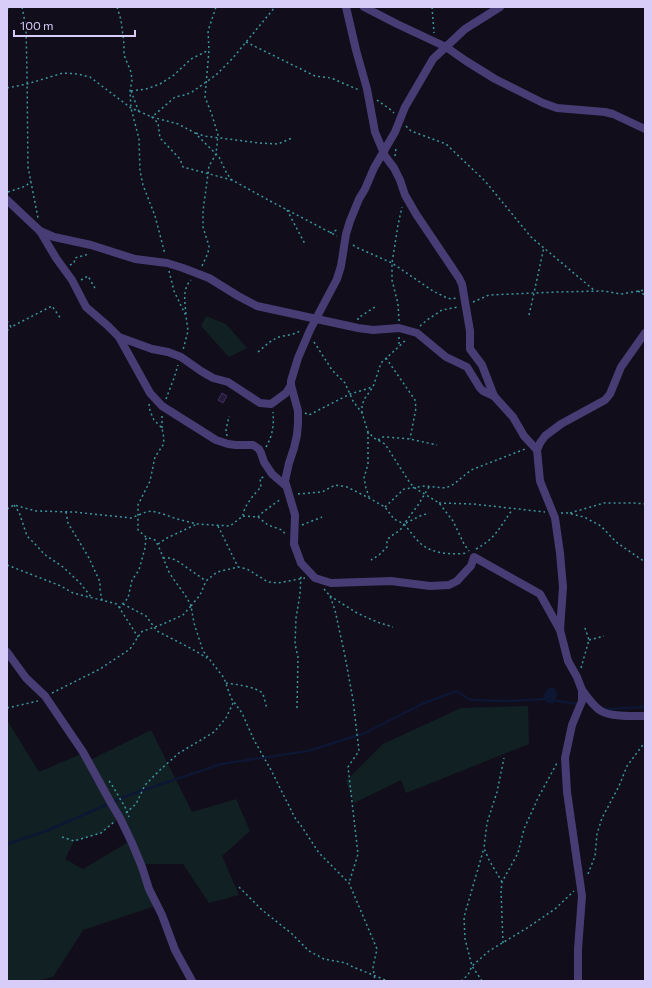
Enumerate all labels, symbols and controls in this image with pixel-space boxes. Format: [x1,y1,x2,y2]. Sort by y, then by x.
scale bar [14,12,135,38]
text: 100 m [20,18,54,32]

